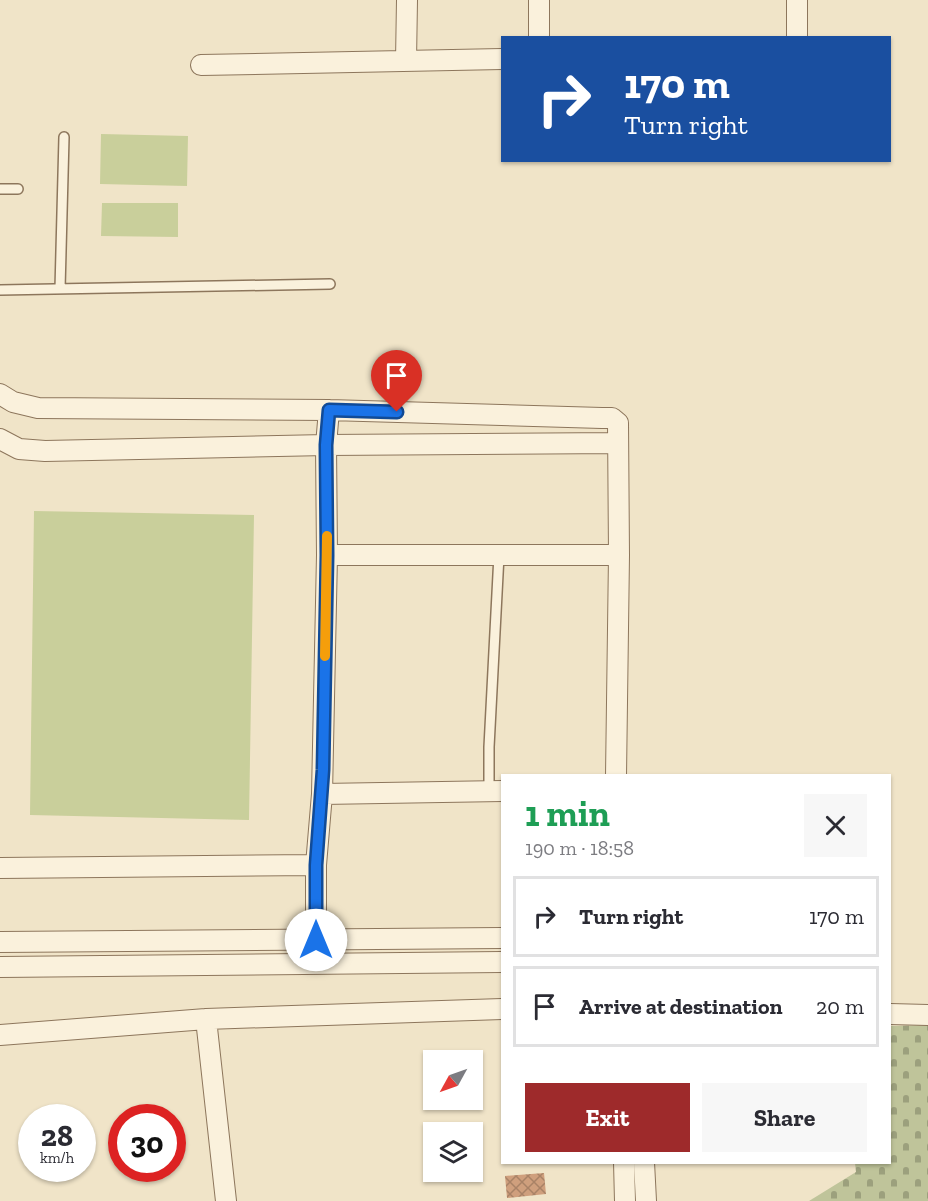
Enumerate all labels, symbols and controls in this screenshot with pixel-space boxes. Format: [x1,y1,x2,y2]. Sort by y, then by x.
text: 170 m [624,58,730,109]
icon: right [525,60,603,138]
text: Turn right [624,109,748,141]
pin [371,350,422,412]
icon: arrive [380,359,413,392]
text: 1 min [525,792,610,835]
button: close [804,794,867,857]
text: 190 m · 18:58 [525,836,634,860]
icon: right [528,900,561,933]
text: Turn right [579,903,683,930]
text: 170 m [809,903,864,930]
position arrow [284,908,348,972]
icon: arrive [528,990,561,1023]
text: Arrive at destination [579,993,782,1020]
text: 20 m [816,993,864,1020]
north arrow [423,1050,483,1110]
map controls [423,1050,483,1182]
button: Exit [525,1083,690,1152]
button: Share [702,1083,867,1152]
speed limit sign: 30 [108,1104,186,1182]
text: 28 [41,1118,73,1154]
button: layers [423,1122,483,1182]
text: km/h [40,1149,74,1167]

